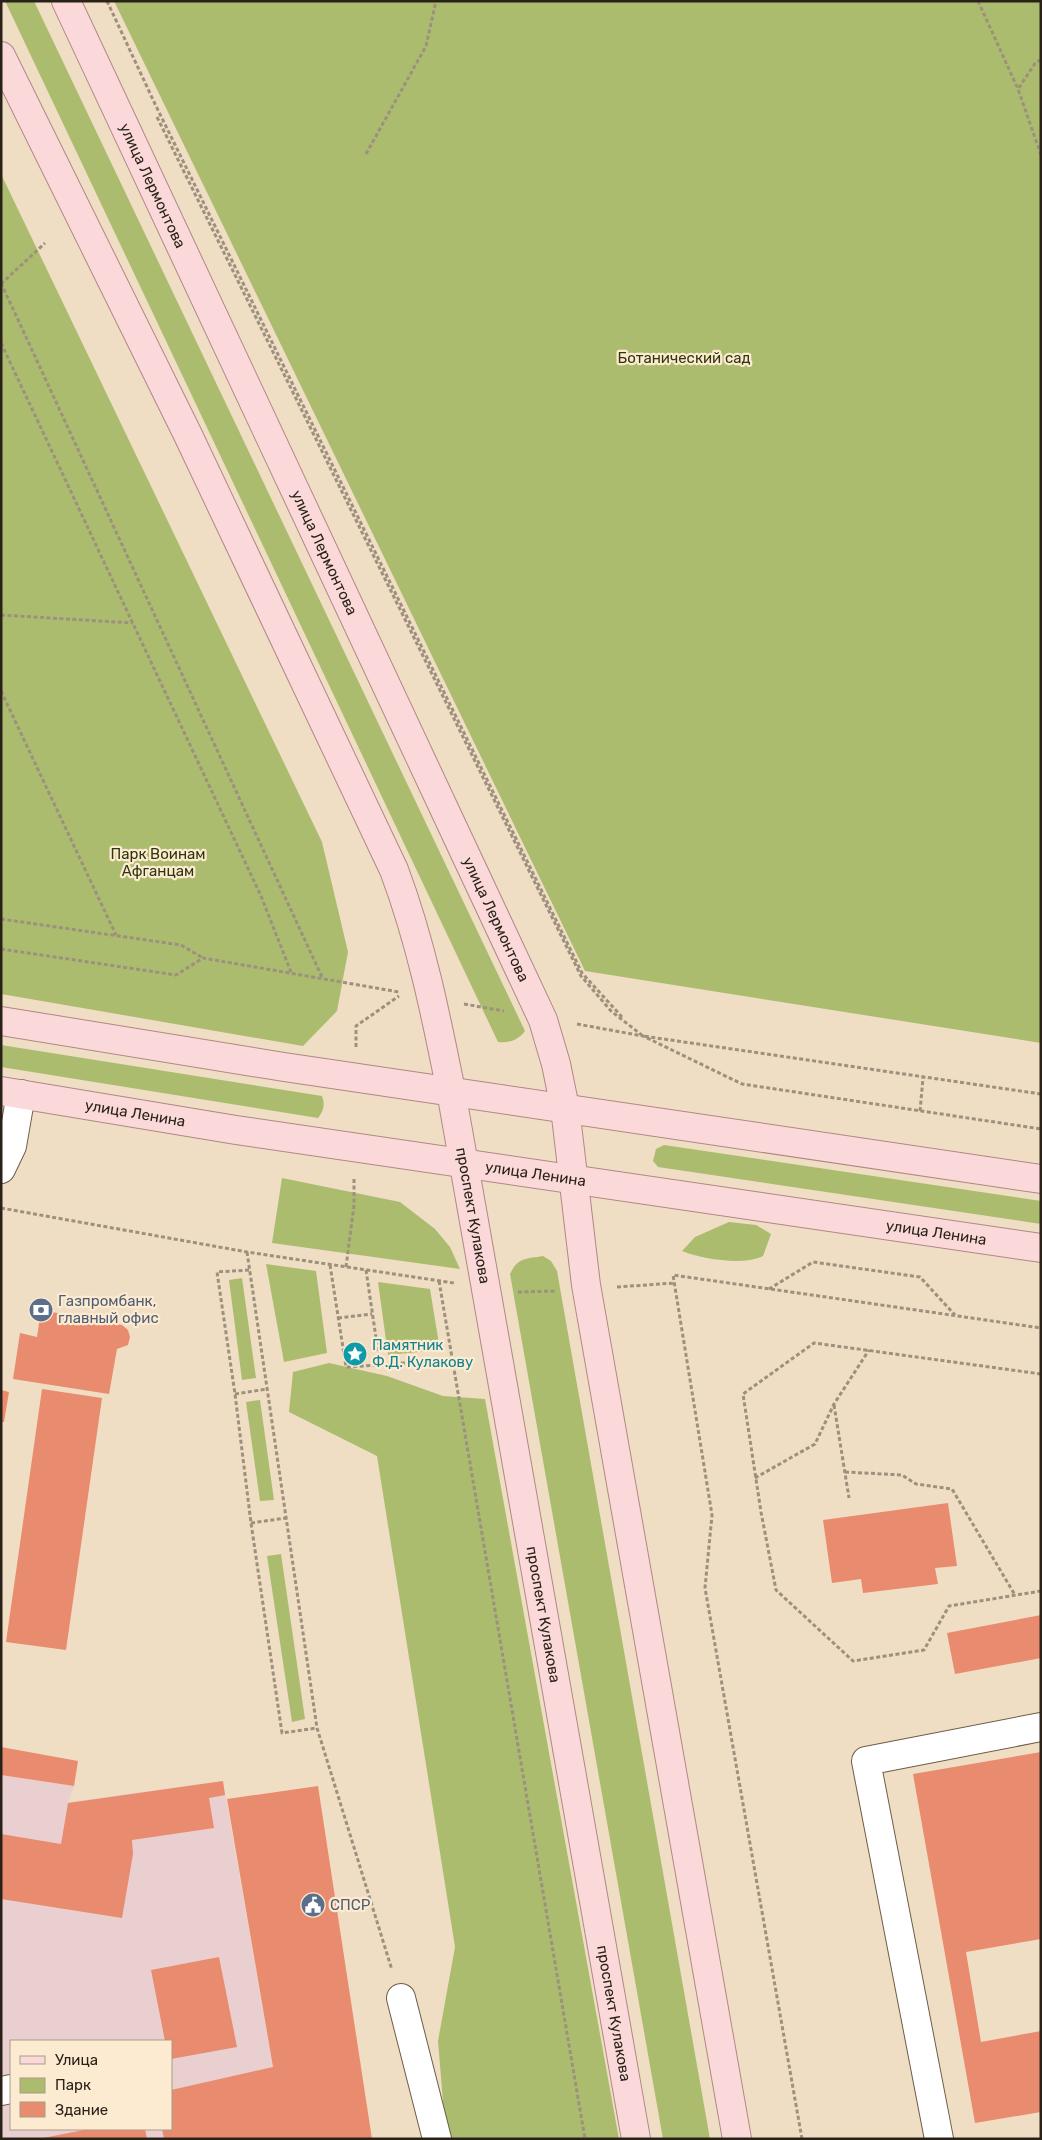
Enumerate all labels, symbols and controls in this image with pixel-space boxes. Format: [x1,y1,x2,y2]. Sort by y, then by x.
street label: улица Лермонтова [116,120,189,251]
park label: Ботанический сад [618,349,750,367]
street label: улица Лермонтова [287,487,361,618]
park label: Парк Воинам Афганцам [110,845,206,880]
street label: улица Лермонтова [459,854,533,985]
street label: улица Ленина [84,1096,187,1130]
street label: проспект Кулакова [452,1146,494,1285]
street label: улица Ленина [484,1158,587,1190]
street label: улица Ленина [885,1216,988,1249]
place label: Газпромбанк, главный офис [58,1292,159,1327]
bank icon: Газпромбанк, главный офис [28,1297,54,1323]
place label: Памятник Ф.Д. Кулакову [372,1336,473,1371]
place icon: Памятник Ф.Д. Кулакову [342,1341,368,1367]
street label: проспект Кулакова [523,1545,564,1684]
public building icon: СПСР [300,1892,326,1918]
place label: СПСР [330,1896,371,1914]
street label: проспект Кулакова [593,1944,635,2083]
legend [10,2040,172,2130]
text: Улица [55,2051,98,2069]
text: Парк [55,2076,91,2094]
text: Здание [55,2101,108,2119]

